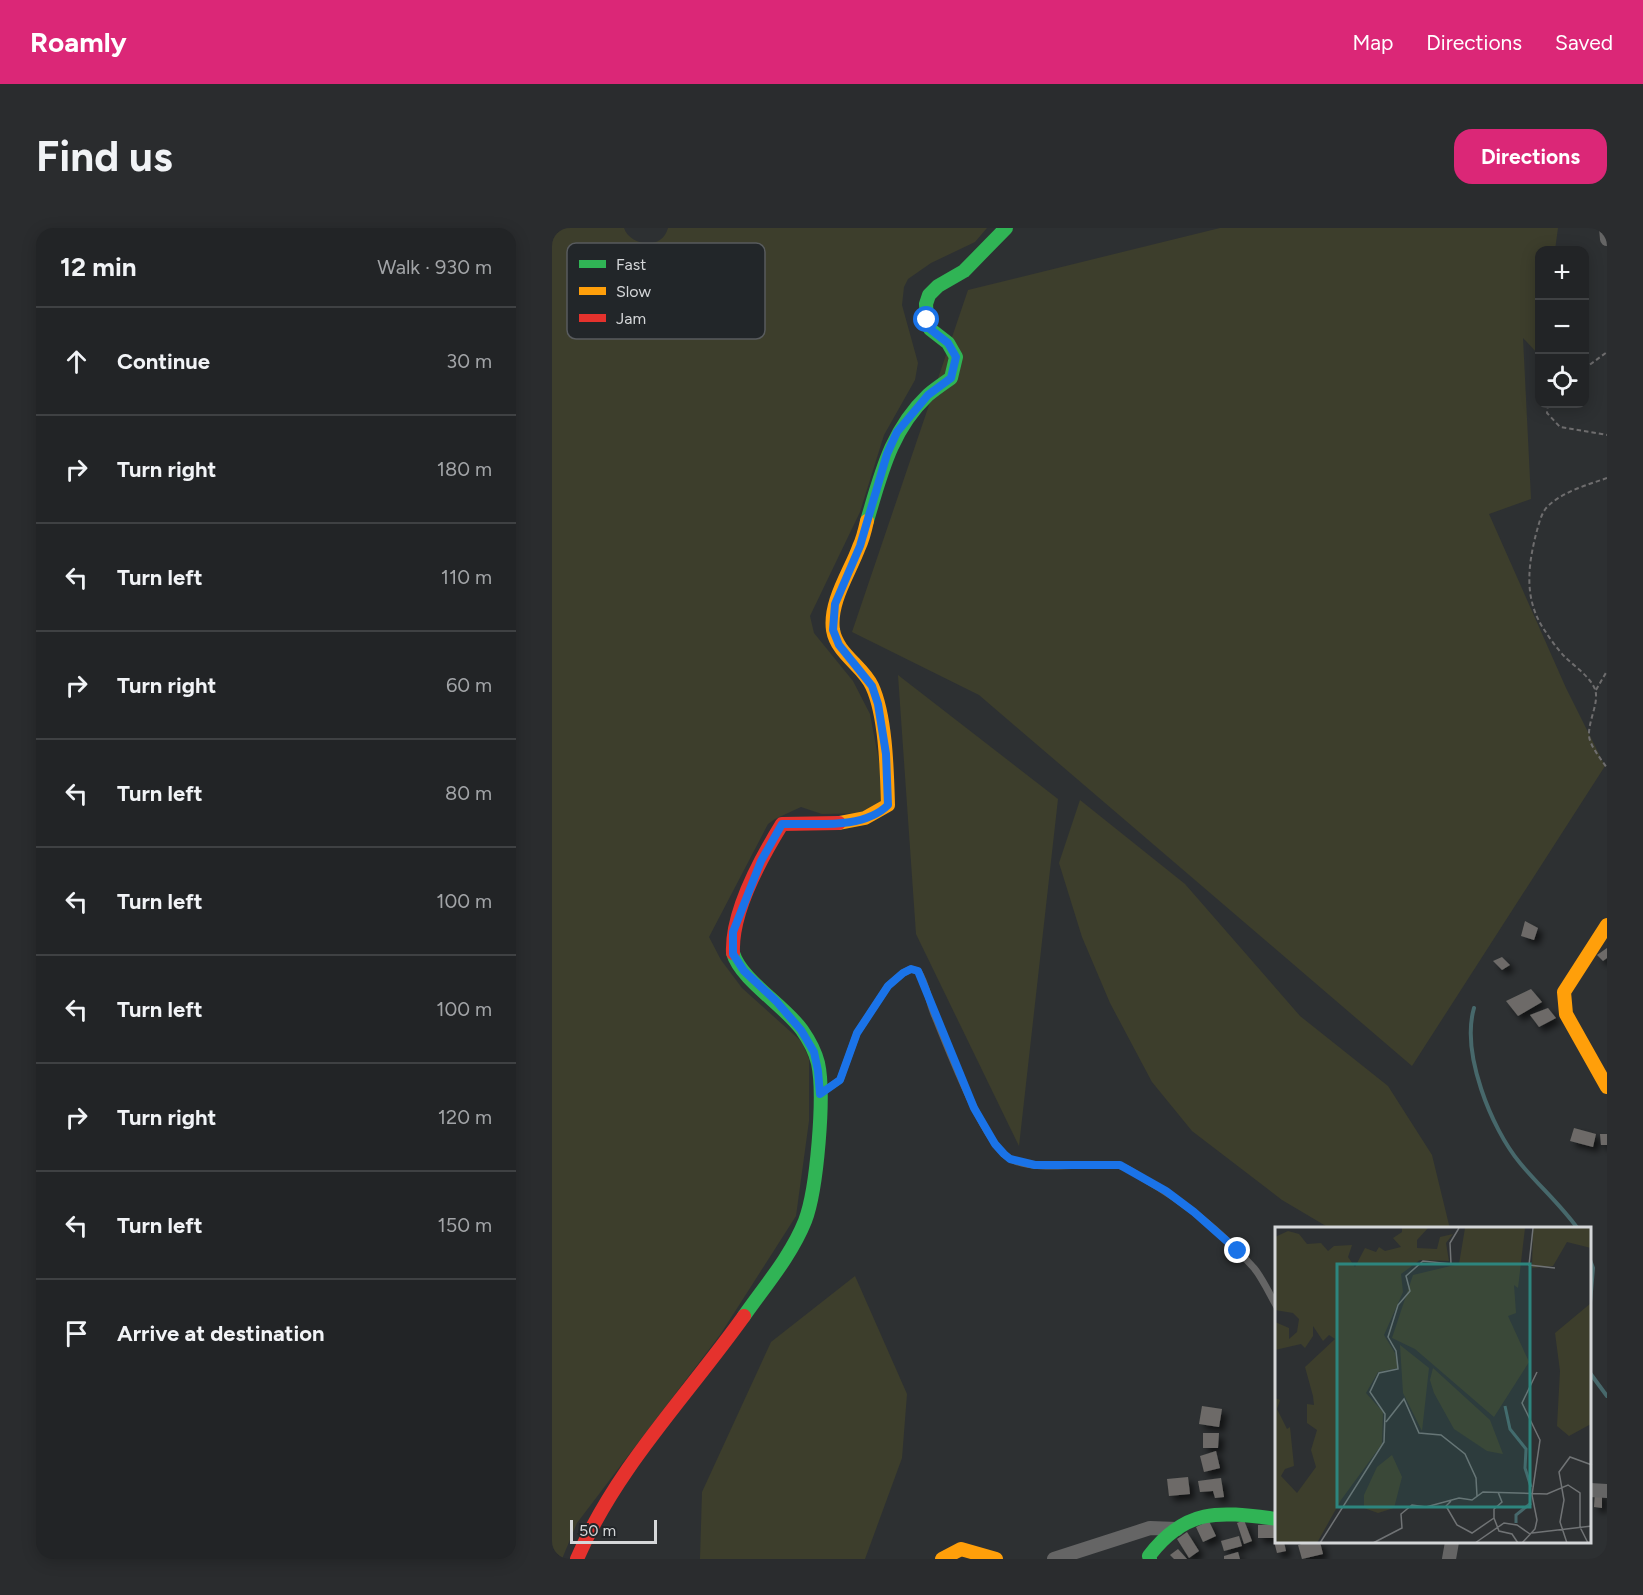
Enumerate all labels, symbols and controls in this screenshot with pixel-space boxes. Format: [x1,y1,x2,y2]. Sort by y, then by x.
text: Roamly [30,25,127,59]
text: Map [1352,30,1393,55]
text: Directions [1426,30,1522,55]
text: Saved [1555,30,1613,55]
button: Directions [1454,129,1607,184]
text: Find us [36,131,173,182]
legend [567,243,765,339]
map controls [1535,246,1589,408]
button: + [1535,246,1589,300]
text: 12 min [60,251,136,283]
text: Walk · 930 m [377,255,492,279]
text: Fast [616,255,646,274]
text: Slow [616,282,651,301]
button: − [1535,300,1589,354]
route start [913,306,939,332]
text: Jam [616,309,646,328]
icon: ahead [60,345,93,378]
text: Continue [117,348,210,375]
text: 30 m [446,349,492,373]
button: locate [1535,354,1589,408]
icon: right [60,453,93,486]
text: Turn right [117,456,216,483]
text: 180 m [437,457,492,481]
icon: left [60,561,93,594]
text: Turn left [117,564,203,591]
text: 110 m [441,565,492,589]
icon: right [60,669,93,702]
text: Turn right [117,672,216,699]
text: 60 m [446,673,492,697]
icon: left [60,777,93,810]
text: Turn left [117,780,203,807]
text: 80 m [445,781,492,805]
icon: left [60,885,93,918]
text: Turn left [117,888,203,915]
text: 100 m [436,889,492,913]
icon: left [60,993,93,1026]
text: Turn left [117,996,203,1023]
text: 100 m [436,997,492,1021]
icon: right [60,1101,93,1134]
text: Turn right [117,1104,216,1131]
text: 120 m [438,1105,492,1129]
icon: left [60,1209,93,1242]
text: Turn left [117,1212,203,1239]
text: 150 m [437,1213,492,1237]
inset map [1275,1227,1592,1544]
route end [1224,1237,1250,1263]
icon: arrive [60,1317,93,1350]
text: Arrive at destination [117,1320,325,1347]
scale bar [570,1517,657,1544]
text: 50 m [579,1521,616,1540]

